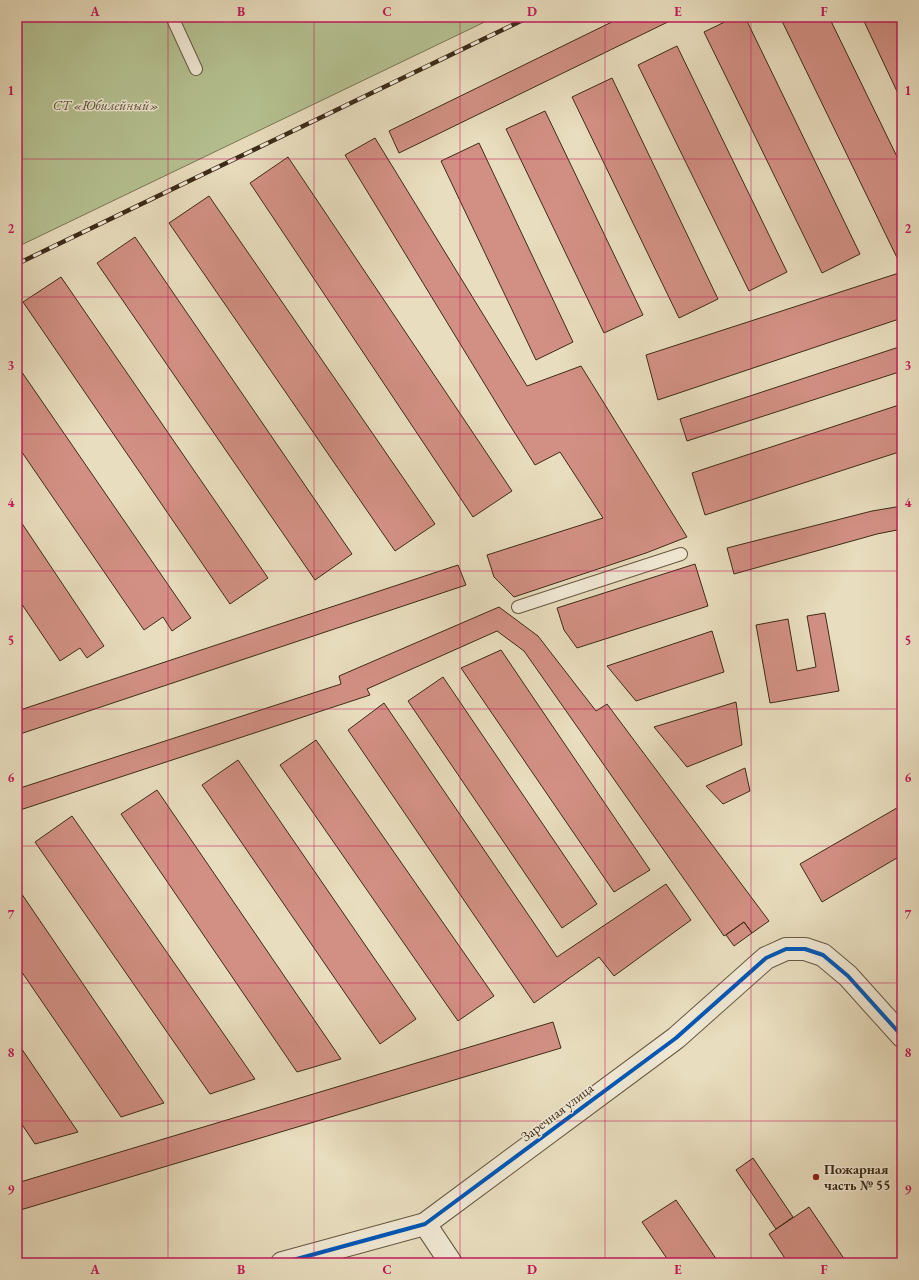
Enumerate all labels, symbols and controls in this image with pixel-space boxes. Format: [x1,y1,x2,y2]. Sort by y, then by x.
text: A [89,3,100,20]
text: B [237,3,245,20]
text: C [382,3,392,20]
text: D [527,3,537,20]
text: E [674,3,682,20]
text: F [820,3,828,20]
text: 1 [8,82,15,99]
text: 1 [905,82,912,99]
park label: СТ «Юбилейный» [53,96,159,114]
text: 2 [8,220,15,237]
text: 2 [905,220,912,237]
text: 3 [8,357,15,374]
text: 3 [905,357,912,374]
text: 4 [8,494,15,511]
text: 4 [905,494,912,511]
text: 5 [8,632,14,649]
text: 5 [905,632,911,649]
text: 6 [8,769,15,786]
text: 6 [905,769,912,786]
text: 7 [8,906,15,923]
text: 7 [905,906,912,923]
text: 8 [8,1044,15,1061]
text: 8 [905,1044,912,1061]
street label: Заречная улица [517,1079,597,1145]
place label: Пожарная часть № 55 [824,1160,891,1194]
marker: Пожарная часть № 55 [811,1172,821,1182]
text: 9 [8,1181,15,1198]
text: 9 [905,1181,912,1198]
text: A [89,1261,100,1278]
text: B [237,1261,245,1278]
text: C [382,1261,392,1278]
text: D [527,1261,537,1278]
text: E [674,1261,682,1278]
text: F [820,1261,828,1278]

